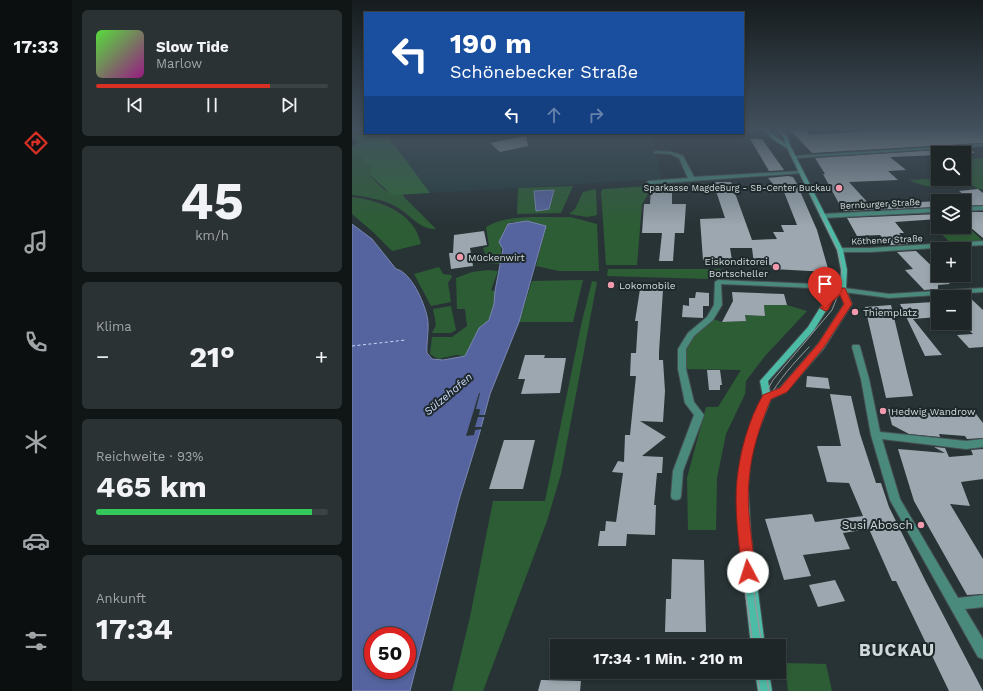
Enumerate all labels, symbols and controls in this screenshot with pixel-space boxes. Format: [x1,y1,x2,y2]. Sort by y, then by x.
text: 190 m [450,27,532,60]
icon: left [384,28,436,80]
text: 17:33 [13,36,59,57]
text: Slow Tide [156,38,229,56]
text: Marlow [156,56,202,71]
text: Schönebecker Straße [450,61,638,82]
icon: previous [124,94,146,116]
icon: pause [201,94,223,116]
icon: next [278,94,300,116]
icon: left [501,104,523,126]
icon: ahead [543,104,565,126]
icon: right [585,104,607,126]
icon: directions [22,129,50,157]
map controls [931,146,971,330]
button: search [931,146,971,186]
text: 45 [180,171,244,232]
place label: Sparkasse MagdeBurg - SB-Center Buckau [644,183,831,193]
marker: Sparkasse MagdeBurg - SB-Center Buckau [834,183,844,193]
button: layers [931,194,971,234]
street label: Bernburger Straße [840,197,920,211]
icon: music [22,228,50,256]
text: km/h [195,228,229,243]
street label: Köthener Straße [851,233,923,247]
button: + [931,242,971,282]
marker: Mückenwirt [455,252,465,262]
place label: Mückenwirt [468,252,525,263]
place label: Eiskonditorei Bortscheller [705,256,768,279]
marker: Eiskonditorei Bortscheller [771,262,781,272]
pin [808,267,842,308]
icon: arrive [814,273,836,295]
marker: Lokomobile [606,280,616,290]
place label: Lokomobile [619,280,676,291]
button: − [931,290,971,330]
marker: Thiemplatz [850,307,860,317]
place label: Thiemplatz [863,307,917,318]
text: Klima [96,319,132,334]
icon: phone [22,328,50,356]
text: 21° [189,339,235,374]
text: − [96,344,109,369]
text: + [315,344,328,369]
water label: Sülzehafen [422,370,475,418]
marker: Hedwig Wandrow [878,406,888,416]
place label: Hedwig Wandrow [891,406,976,417]
icon: climate [22,428,50,456]
text: Reichweite · 93% [96,449,203,464]
text: 465 km [96,469,207,504]
place label: Susi Abosch [842,518,913,532]
marker: Susi Abosch [916,520,926,530]
icon: car [22,527,50,555]
position arrow [727,551,769,593]
text: Ankunft [96,591,146,606]
text: 17:34 [96,611,173,646]
icon: filters [22,627,50,655]
speed limit sign: 50 [364,627,416,679]
district label: BUCKAU [859,640,935,660]
text: 17:34 · 1 Min. · 210 m [593,650,743,668]

